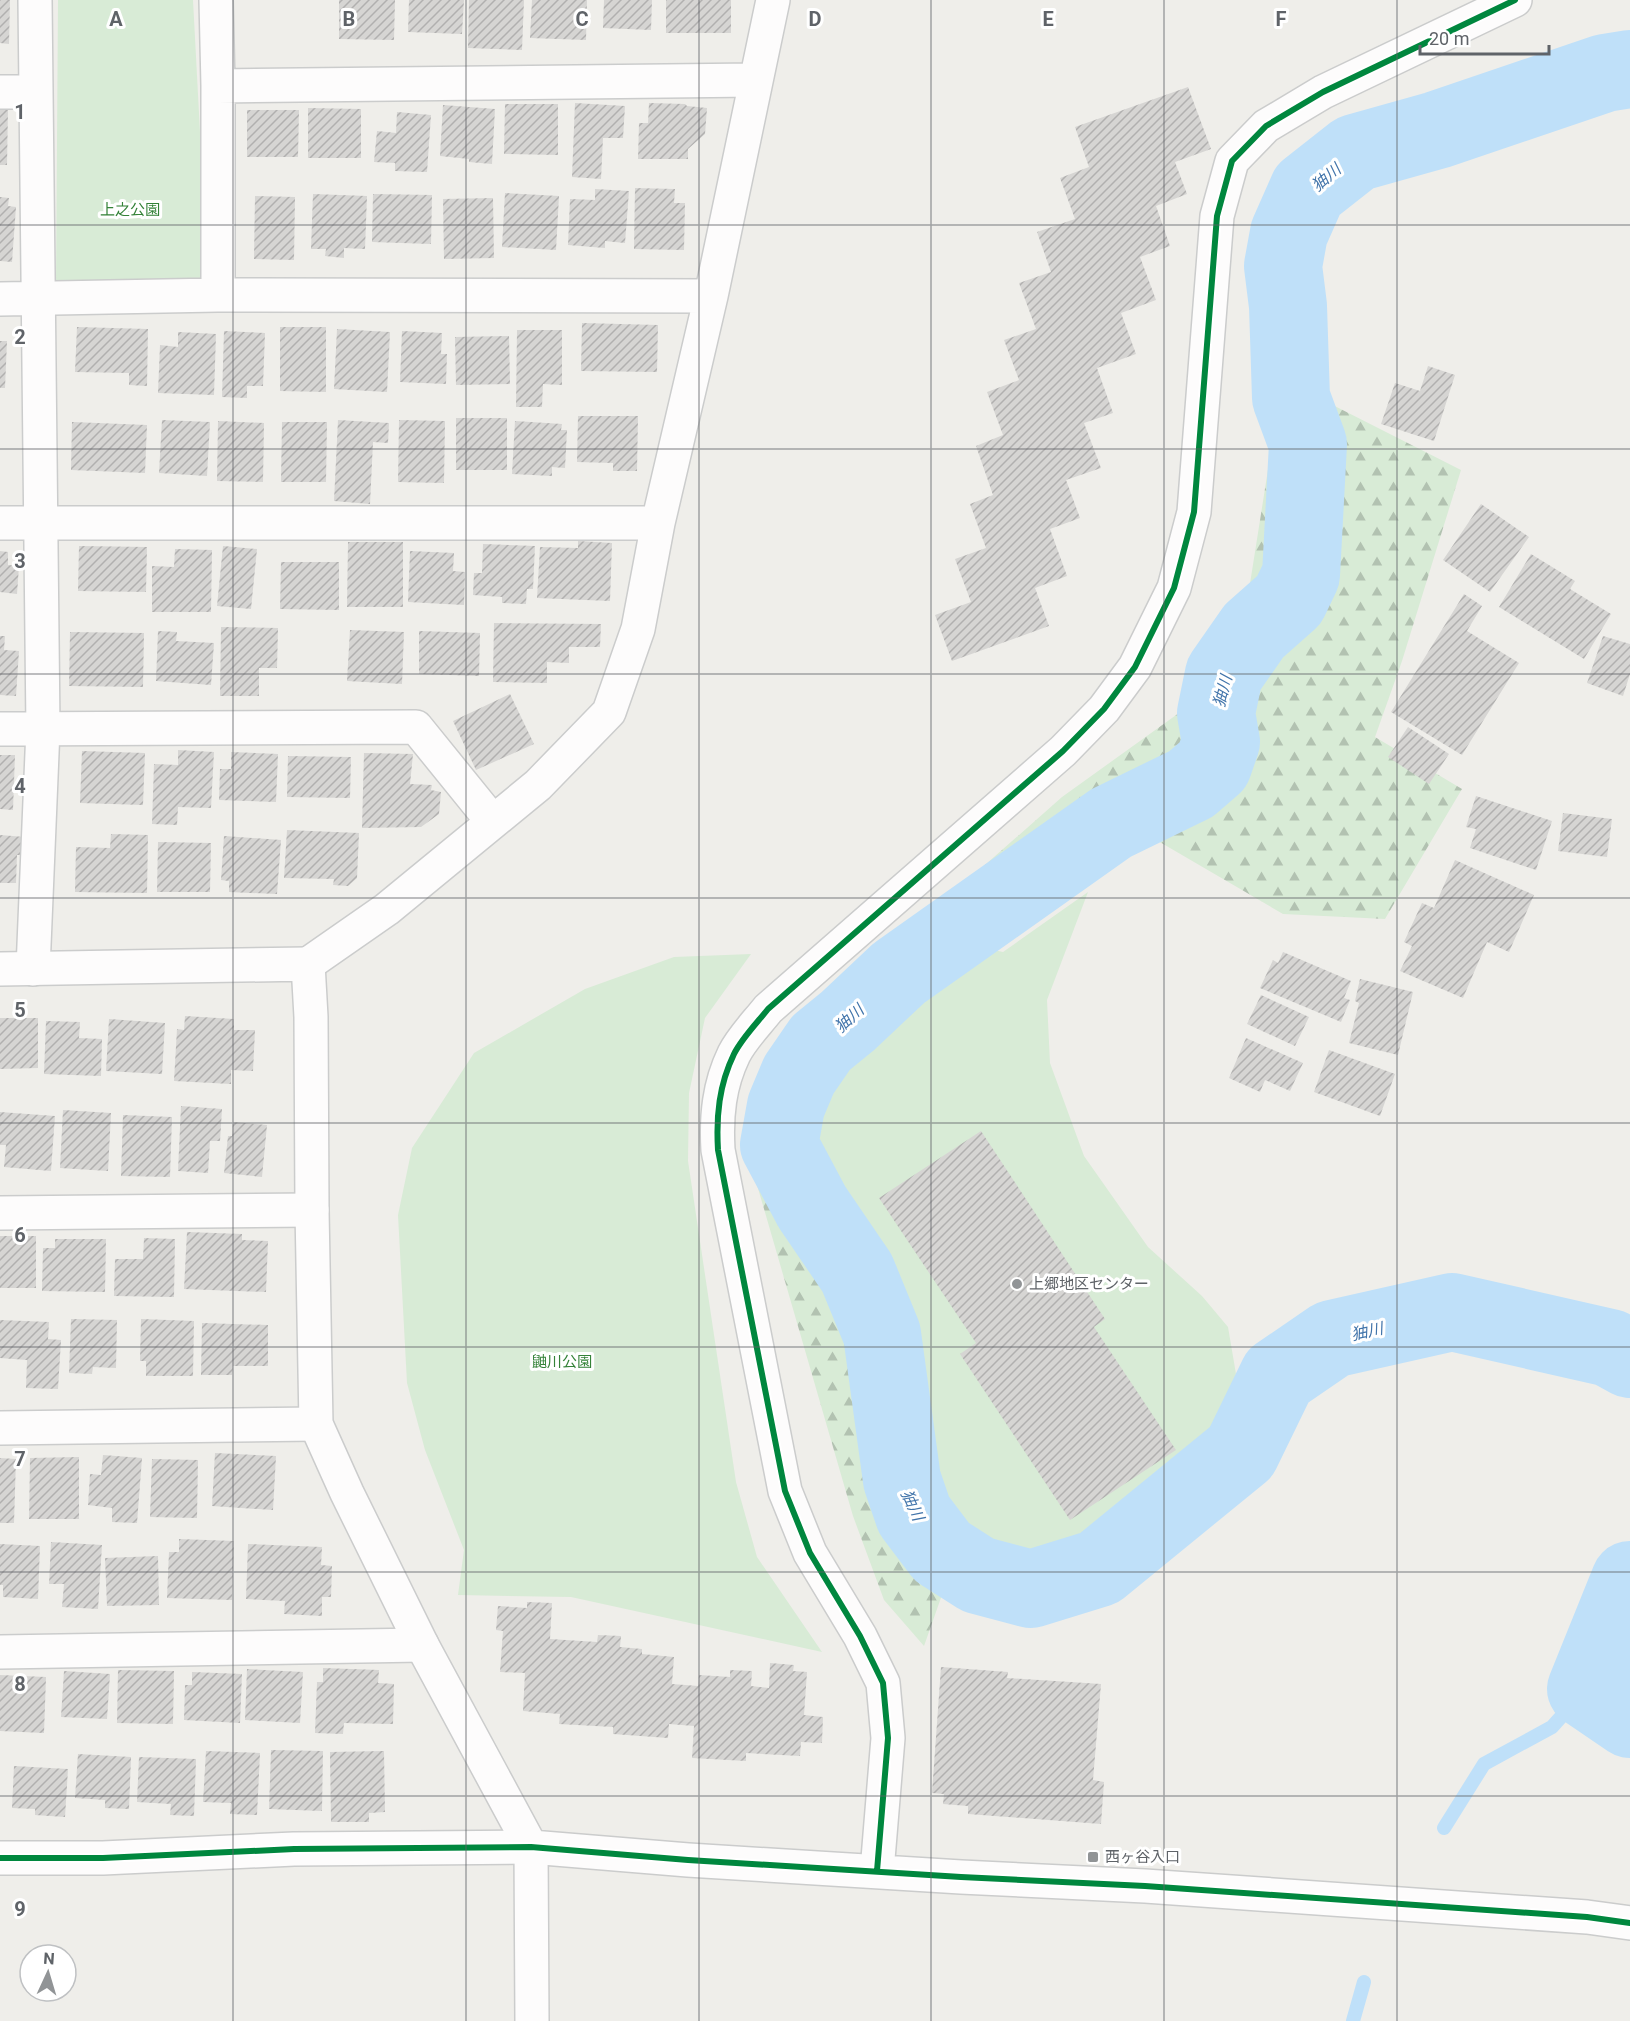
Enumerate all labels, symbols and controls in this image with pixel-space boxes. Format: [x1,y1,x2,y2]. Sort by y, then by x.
text: A [109,7,123,31]
text: B [343,7,355,31]
text: C [575,7,589,31]
text: D [809,7,822,31]
text: E [1042,7,1054,31]
text: F [1276,7,1287,31]
scale bar [1420,18,1549,56]
text: 20 m [1429,28,1469,49]
text: 1 [14,100,26,124]
water label: 㹨川 [1308,159,1346,195]
park label: 上之公園 [100,201,160,219]
text: 2 [14,325,26,349]
text: 3 [14,549,26,573]
water label: 㹨川 [1209,671,1236,709]
text: 4 [14,774,26,798]
text: 5 [14,998,26,1022]
water label: 㹨川 [831,999,869,1036]
text: 6 [14,1223,26,1247]
place label: 上郷地区センター [1029,1275,1149,1293]
marker: 上郷地区センター [1010,1277,1024,1291]
water label: 㹨川 [1349,1318,1387,1344]
park label: 鼬川公園 [532,1353,592,1371]
text: 7 [14,1447,26,1471]
water label: 㹨川 [897,1487,929,1526]
text: 8 [14,1672,26,1696]
place label: 西ヶ谷入口 [1105,1848,1180,1866]
marker: 西ヶ谷入口 [1086,1850,1100,1864]
text: 9 [14,1897,26,1921]
north arrow [18,1943,78,2003]
text: N [43,1949,55,1968]

